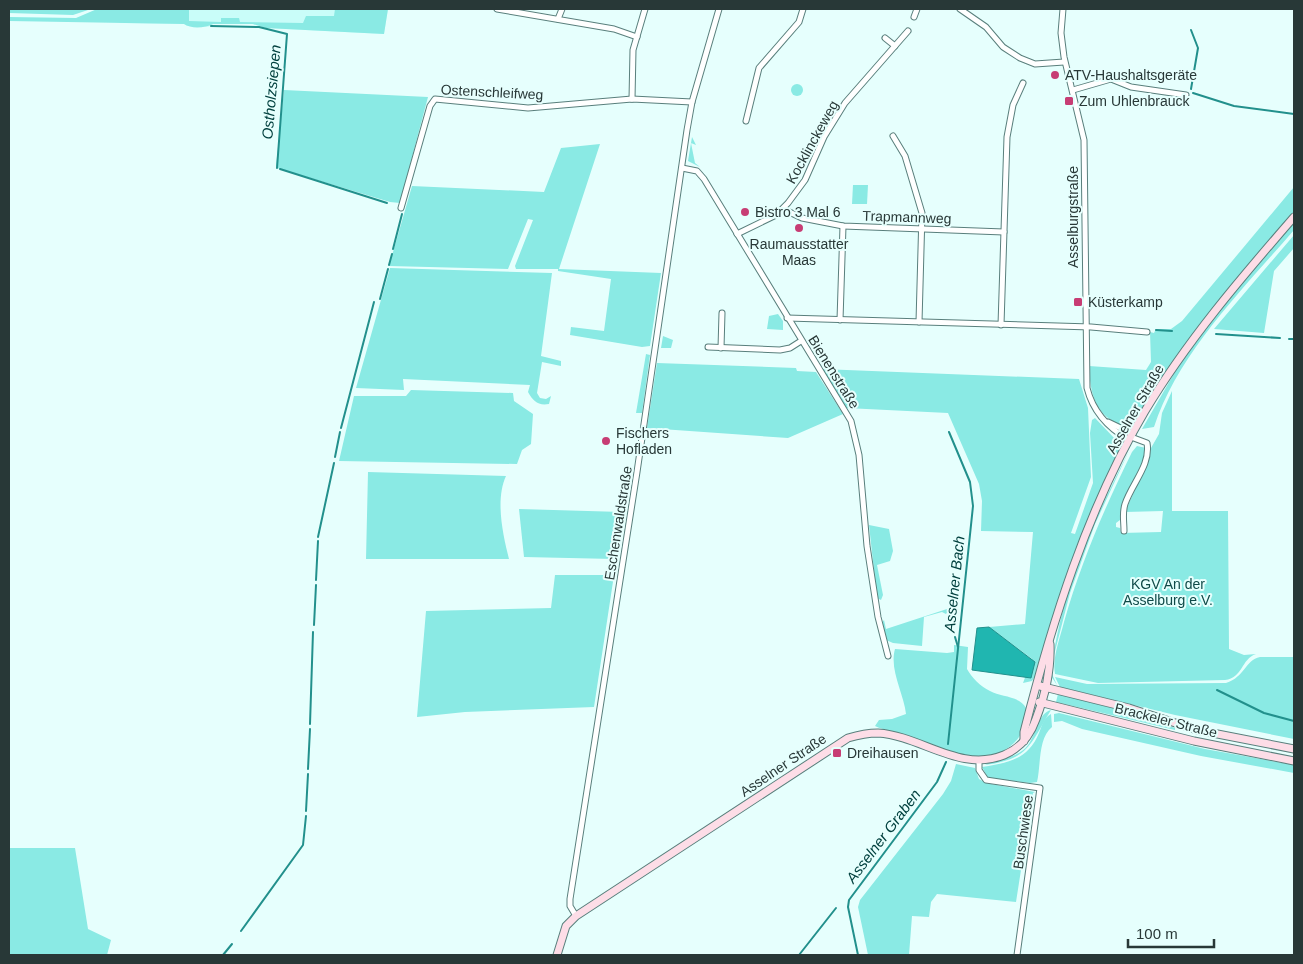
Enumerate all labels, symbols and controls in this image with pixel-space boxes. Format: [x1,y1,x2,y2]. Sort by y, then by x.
water label: Ostholzsiepen [258,44,284,140]
place label: ATV-Haushaltsgeräte [1065,67,1197,83]
marker: ATV-Haushaltsgeräte [1049,69,1061,81]
street label: Ostenschleifweg [440,81,544,103]
place label: Zum Uhlenbrauck [1079,93,1190,109]
marker: Zum Uhlenbrauck [1063,95,1075,107]
street label: Kocklinckeweg [783,98,841,186]
street label: Asselburgstraße [1065,166,1081,268]
place label: Bistro 3 Mal 6 [755,204,841,220]
marker: Bistro 3 Mal 6 [739,206,751,218]
street label: Trapmannweg [862,207,952,227]
marker: Raumausstatter Maas [793,222,805,234]
place label: Raumausstatter Maas [750,236,849,268]
place label: Küsterkamp [1088,294,1163,310]
marker: Küsterkamp [1072,296,1084,308]
street label: Bienenstraße [805,332,863,412]
street label: Asselner Straße [1103,361,1167,456]
place label: Fischers Hofladen [616,425,672,457]
marker: Fischers Hofladen [600,435,612,447]
street label: Eschenwaldstraße [601,465,635,581]
water label: Asselner Bach [940,535,968,634]
park label: KGV An der Asselburg e.V. [1123,576,1213,608]
street label: Brackeler Straße [1113,700,1219,741]
street label: Asselner Straße [737,730,829,800]
place label: Dreihausen [847,745,919,761]
marker: Dreihausen [831,747,843,759]
water label: Asselner Graben [842,786,924,887]
street label: Buschwiese [1010,794,1036,870]
scale bar [1128,916,1214,948]
text: 100 m [1136,925,1178,942]

